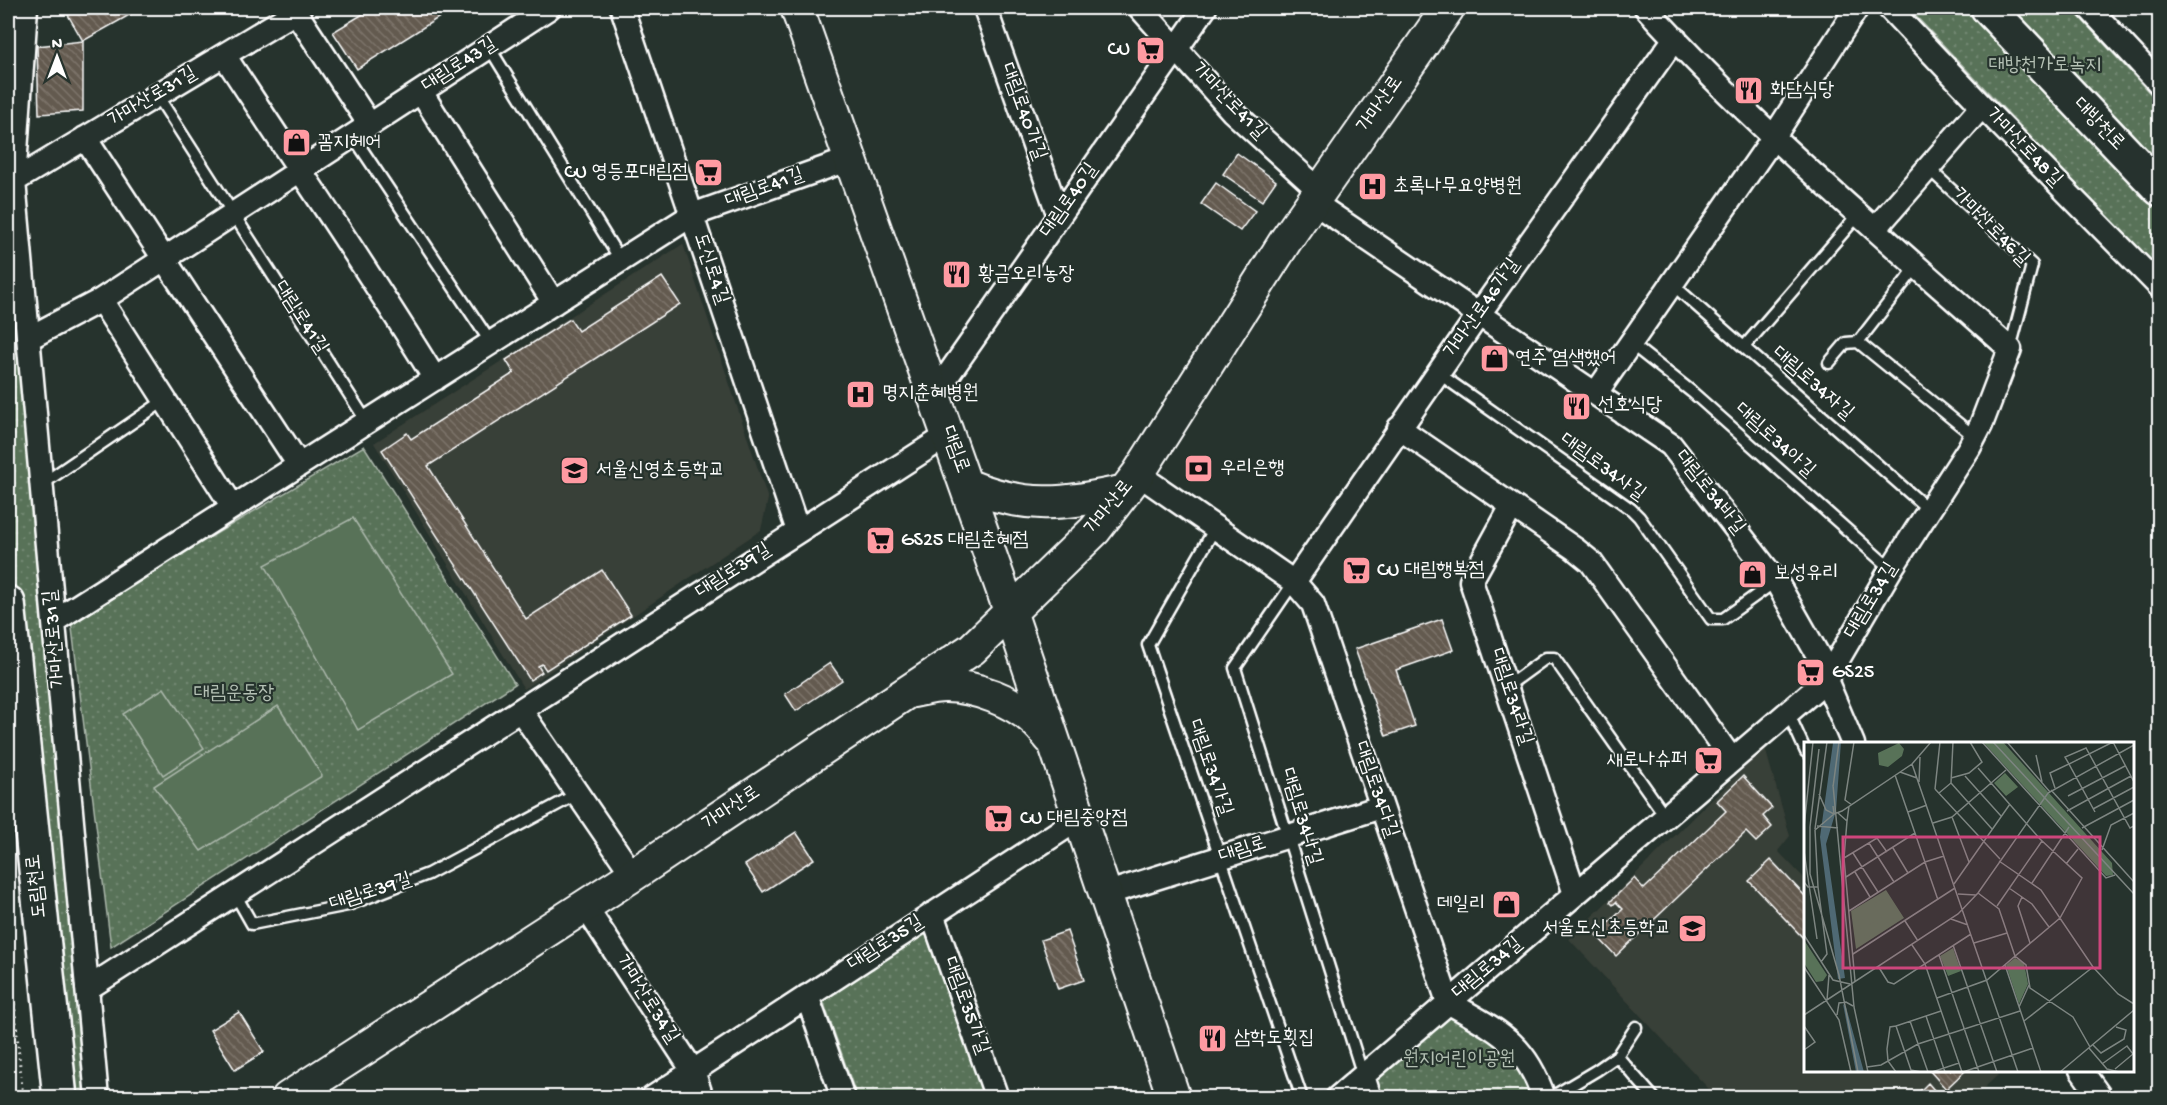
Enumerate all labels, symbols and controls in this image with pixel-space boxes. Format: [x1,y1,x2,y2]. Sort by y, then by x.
north arrow [27,27,87,87]
street label: 대림로43길 [418,33,502,99]
supermarket icon: CU [1135,34,1167,66]
text: N [52,36,63,55]
place label: CU [1108,39,1130,62]
park label: 대방천가로녹지 [1989,55,2101,78]
street label: 가마산로41길 [1186,59,1270,145]
street label: 대림로40가길 [994,60,1050,164]
street label: 가마산로31길 [105,63,201,133]
street label: 가마산로 [1353,72,1409,138]
restaurant icon: 화담식당 [1733,75,1765,107]
place label: 화담식당 [1770,80,1834,103]
street label: 대방천로 [2067,94,2129,156]
street label: 가마산로48길 [1980,104,2066,192]
shop icon: 꼼지헤어 [280,127,312,159]
place label: 꼼지헤어 [317,132,381,155]
supermarket icon: CU 영등포대림점 [693,157,725,189]
street label: 대림로40길 [1036,160,1104,242]
place label: CU 영등포대림점 [564,162,688,185]
street label: 대림로41길 [723,164,807,214]
hospital icon: 초록나무요양병원 [1356,171,1388,203]
place label: 초록나무요양병원 [1393,175,1522,199]
street label: 가마산로46길 [1946,184,2034,272]
street label: 도신로4길 [687,230,733,308]
street label: 가마산로46가길 [1440,255,1526,363]
restaurant icon: 황금오리농장 [941,259,973,291]
place label: 황금오리농장 [978,263,1075,287]
street label: 대림로41길 [268,277,332,359]
street label: 대림로34자길 [1767,342,1857,426]
shop icon: 연주 염색했어 [1478,343,1510,375]
place label: 연주 염색했어 [1515,348,1616,371]
hospital icon: 명지춘혜병원 [845,378,877,410]
place label: 명지춘혜병원 [882,382,979,406]
restaurant icon: 선호식당 [1561,390,1593,422]
place label: 선호식당 [1598,395,1662,418]
street label: 대림로34아길 [1729,399,1819,483]
street label: 대림로 [935,423,973,477]
street label: 대림로34사길 [1555,429,1649,507]
street label: 대림로34바길 [1669,446,1749,540]
bank icon: 우리은행 [1183,453,1215,485]
school or university icon: 서울신영초등학교 [559,455,591,487]
place label: 우리은행 [1220,458,1284,481]
place label: 서울신영초등학교 [596,460,725,483]
street label: 가마산로 [1081,476,1139,540]
supermarket icon: GS25 대림춘혜점 [864,525,896,557]
place label: GS25 대림춘혜점 [901,529,1028,553]
street label: 대림로39길 [692,539,776,605]
supermarket icon: CU 대림행복점 [1340,555,1372,587]
shop icon: 보성유리 [1737,558,1769,590]
street label: 대림로34길 [1840,559,1904,643]
place label: CU 대림행복점 [1377,560,1485,583]
place label: 보성유리 [1774,563,1838,586]
street label: 가마산로31길 [40,589,72,689]
street label: 대림로34라길 [1484,646,1536,748]
supermarket icon: GS25 [1795,657,1827,689]
place label: GS25 [1832,662,1874,685]
park label: 대림운동장 [194,683,274,706]
street label: 대림로34가길 [1182,717,1236,819]
street label: 대림로34다길 [1348,739,1402,841]
inset map [1804,742,2134,1072]
supermarket icon: 새로나슈퍼 [1692,745,1724,777]
place label: 새로나슈퍼 [1607,750,1687,773]
street label: 대림로34나길 [1274,766,1326,868]
street label: 가마산로 [699,781,765,837]
supermarket icon: CU 대림중앙점 [983,803,1015,835]
place label: CU 대림중앙점 [1020,808,1128,831]
street label: 대림로 [1216,833,1270,869]
street label: 도림천로 [23,853,53,919]
street label: 대림로39길 [327,869,415,917]
shop icon: 데일리 [1490,889,1522,921]
place label: 데일리 [1437,894,1485,917]
street label: 대림로35길 [844,911,928,977]
school or university icon: 서울도신초등학교 [1676,913,1708,945]
place label: 서울도신초등학교 [1542,918,1671,941]
street label: 대림로34길 [1448,933,1528,1005]
street label: 가마산로34길 [609,952,683,1048]
street label: 대림로35가길 [937,954,993,1058]
restaurant icon: 삼학도횟집 [1197,1023,1229,1055]
place label: 삼학도횟집 [1234,1027,1314,1051]
park label: 원지어린이공원 [1403,1049,1515,1072]

